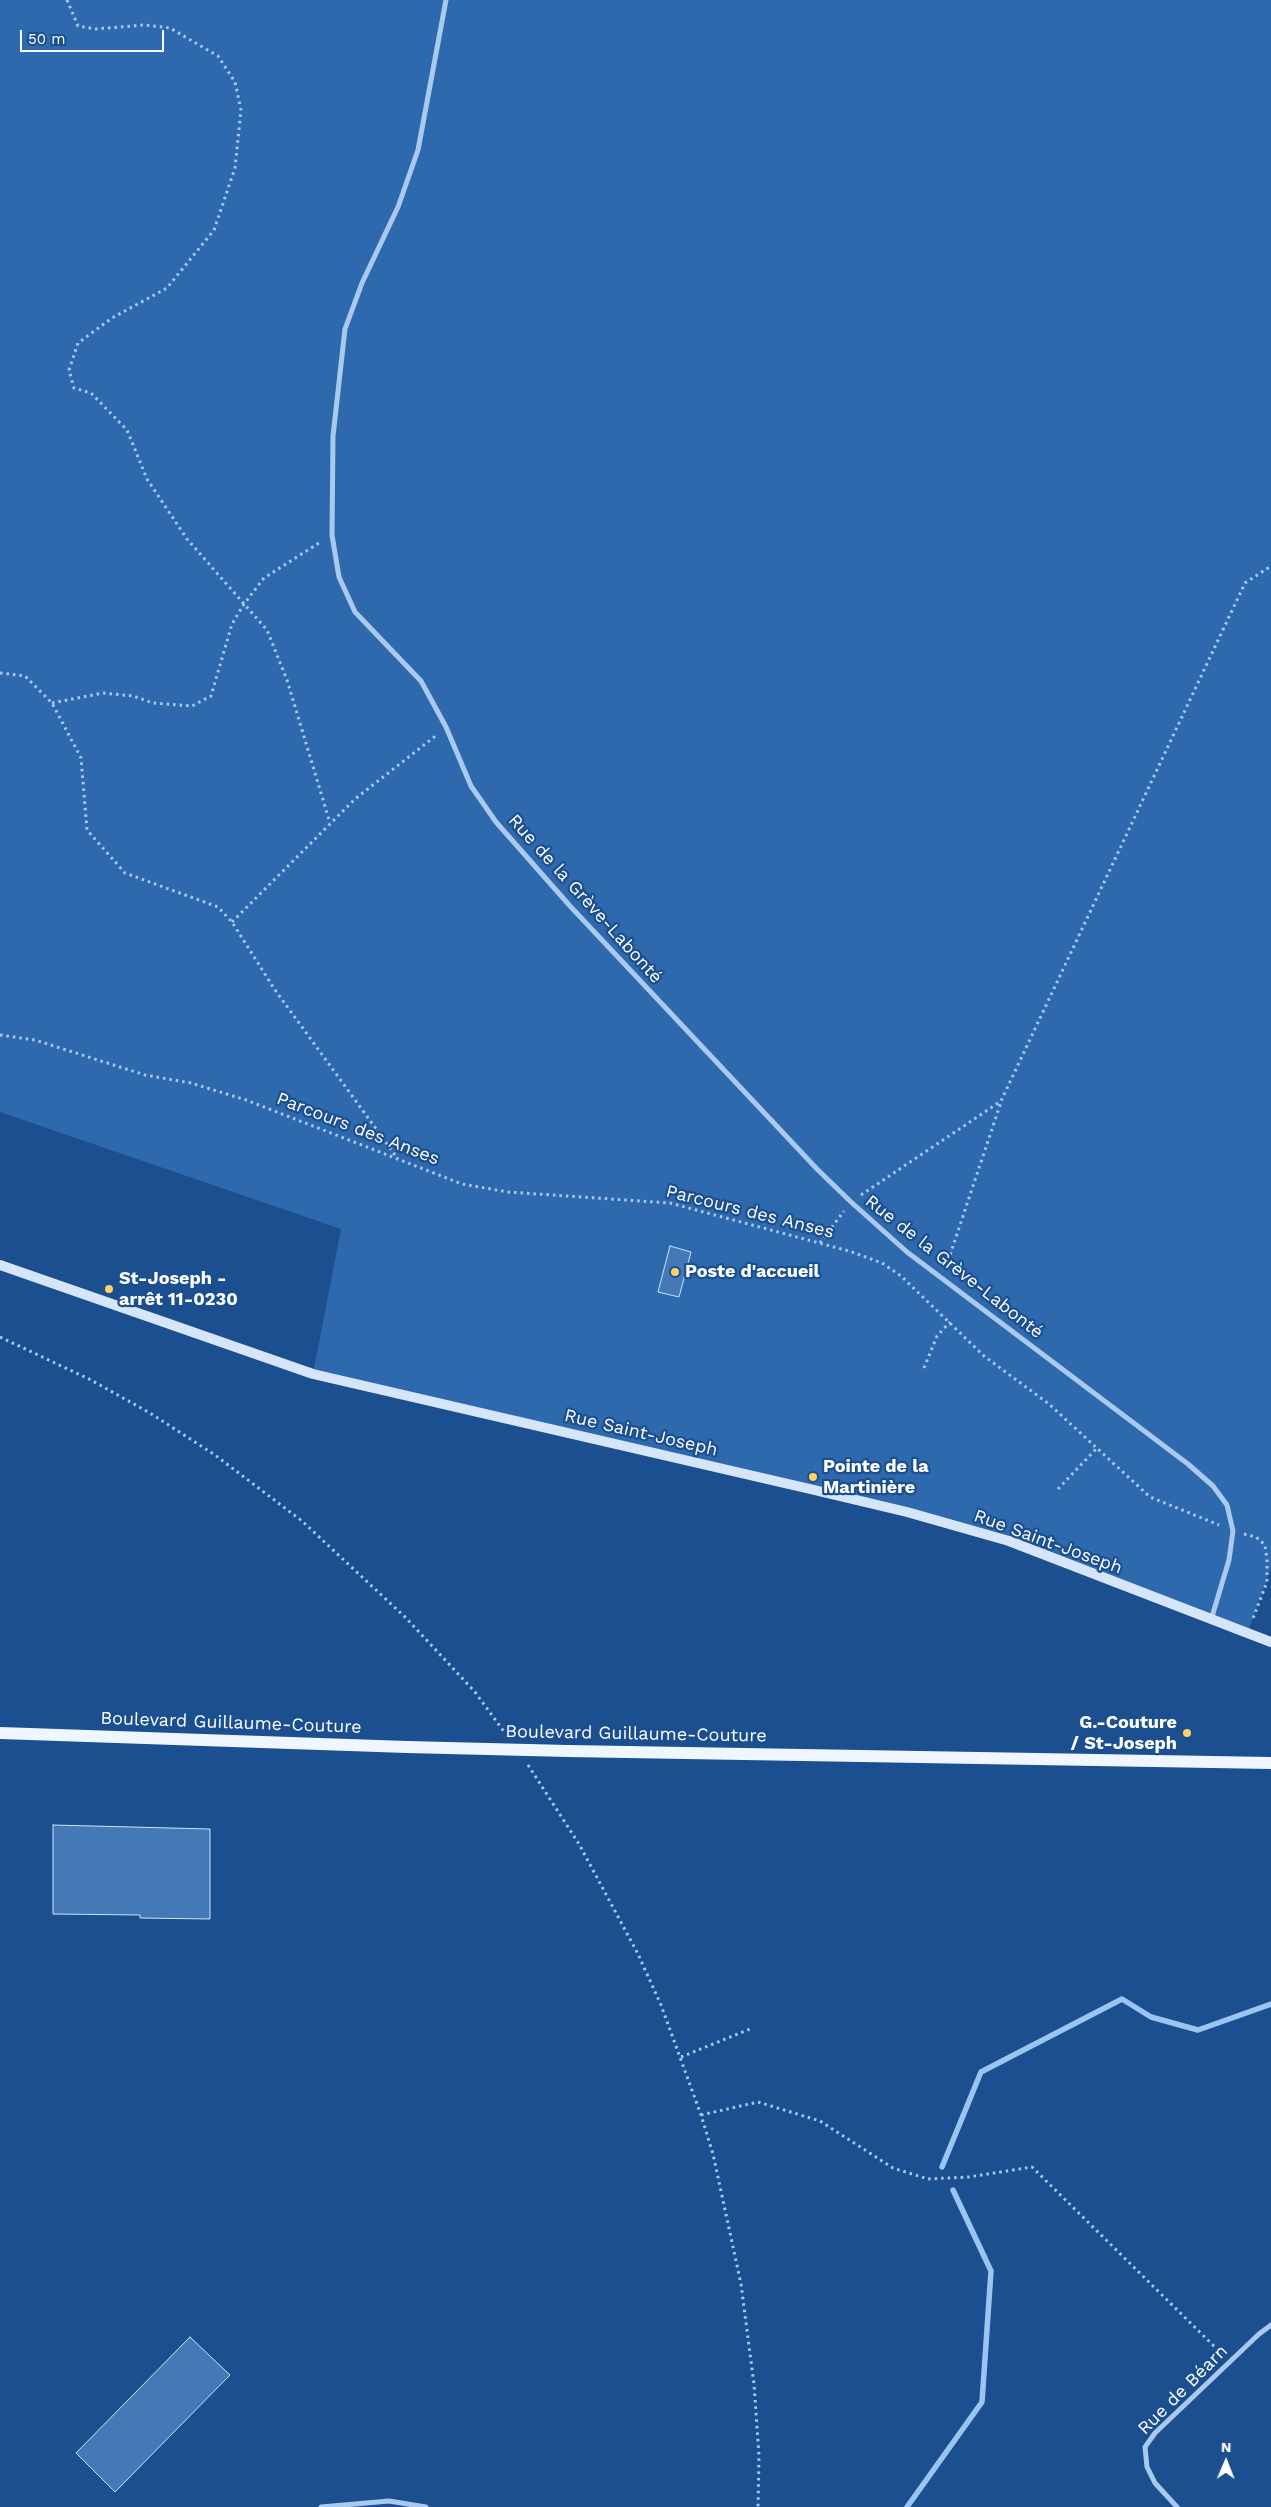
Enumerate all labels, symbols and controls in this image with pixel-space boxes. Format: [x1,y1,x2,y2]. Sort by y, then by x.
scale bar [22,20,166,52]
text: 50 m [28,30,65,48]
street label: Rue de la Grève-Labonté [503,810,667,988]
street label: Parcours des Anses [274,1088,442,1170]
street label: Parcours des Anses [664,1181,836,1243]
street label: Rue de la Grève-Labonté [861,1191,1047,1343]
place label: Poste d'accueil [685,1261,819,1283]
marker: Poste d'accueil [669,1266,681,1278]
place label: St-Joseph - arrêt 11-0230 [119,1268,238,1310]
marker: St-Joseph - arrêt 11-0230 [103,1283,115,1295]
street label: Rue Saint-Joseph [562,1405,720,1461]
place label: Pointe de la Martinière [823,1456,929,1498]
marker: Pointe de la Martinière [807,1471,819,1483]
street label: Rue Saint-Joseph [971,1505,1125,1579]
street label: Boulevard Guillaume-Couture [100,1708,362,1738]
place label: G.-Couture / St-Joseph [1071,1712,1177,1755]
street label: Boulevard Guillaume-Couture [505,1721,767,1747]
marker: G.-Couture / St-Joseph [1181,1727,1193,1739]
street label: Rue de Béarn [1134,2341,1232,2439]
north arrow [1201,2437,1251,2487]
text: N [1221,2439,1232,2455]

